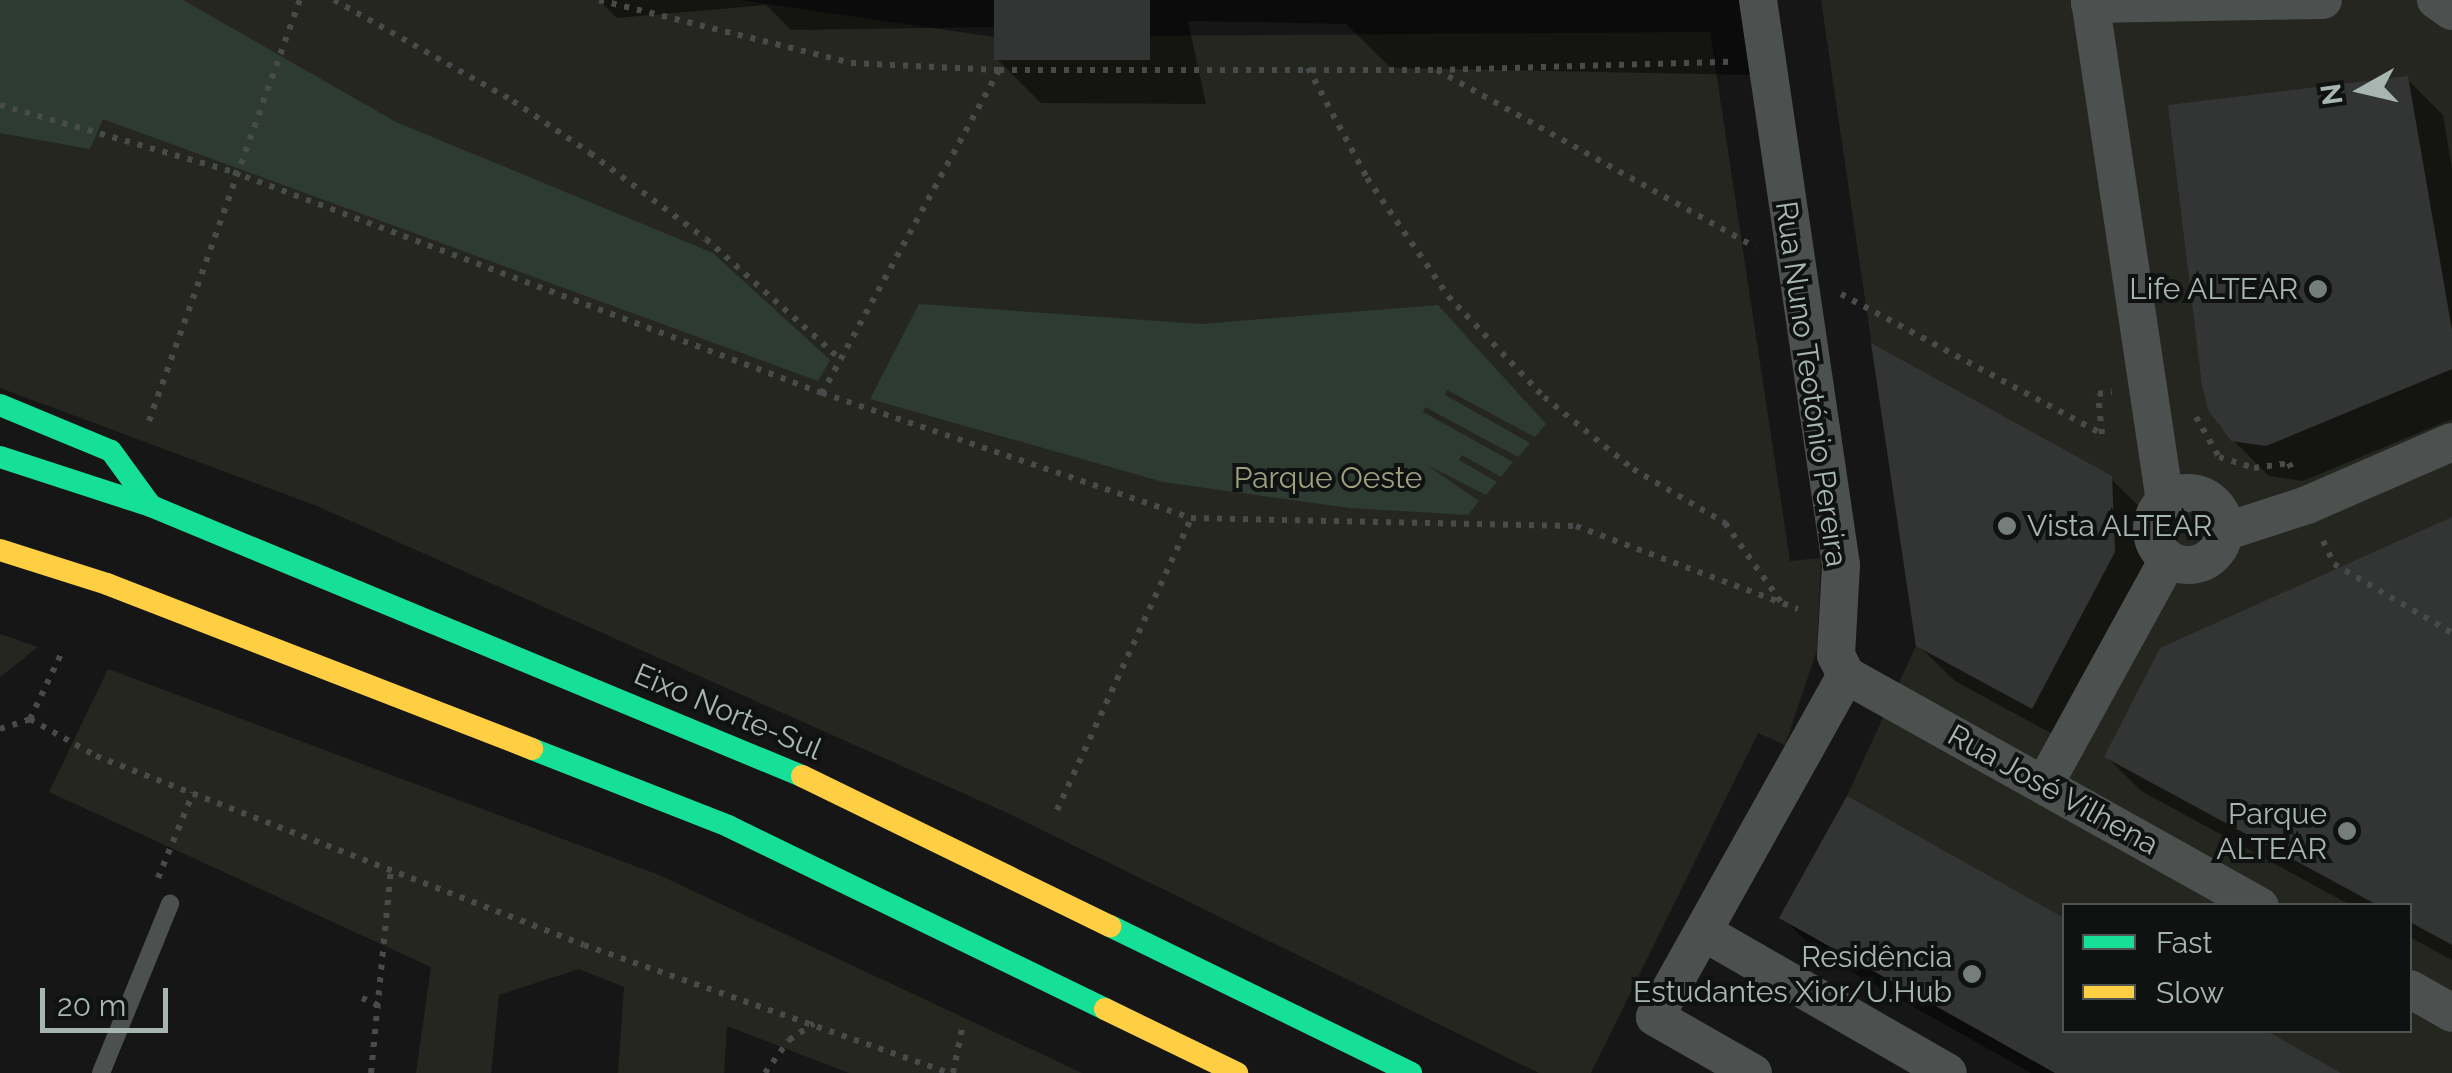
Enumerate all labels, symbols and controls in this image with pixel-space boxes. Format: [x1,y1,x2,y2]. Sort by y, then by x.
north arrow [2312,40,2412,140]
text: N [2314,81,2350,107]
street label: Rua Nuno Teotónio Pereira [1767,199,1855,569]
place label: Life ALTEAR [2128,271,2298,307]
marker: Life ALTEAR [2307,278,2329,300]
park label: Parque Oeste [1234,460,1422,496]
place label: Vista ALTEAR [2027,508,2213,544]
marker: Vista ALTEAR [1996,515,2018,537]
street label: Eixo Norte-Sul [629,656,827,768]
street label: Rua José Vilhena [1941,717,2165,863]
place label: Parque ALTEAR [2216,796,2327,866]
marker: Parque ALTEAR [2336,820,2358,842]
legend [2062,903,2412,1033]
text: Fast [2156,925,2213,960]
place label: Residência Estudantes Xior/U.Hub [1633,939,1952,1010]
marker: Residência Estudantes Xior/U.Hub [1961,963,1983,985]
scale bar [45,968,172,1030]
text: Slow [2156,975,2224,1010]
text: 20 m [57,988,126,1023]

